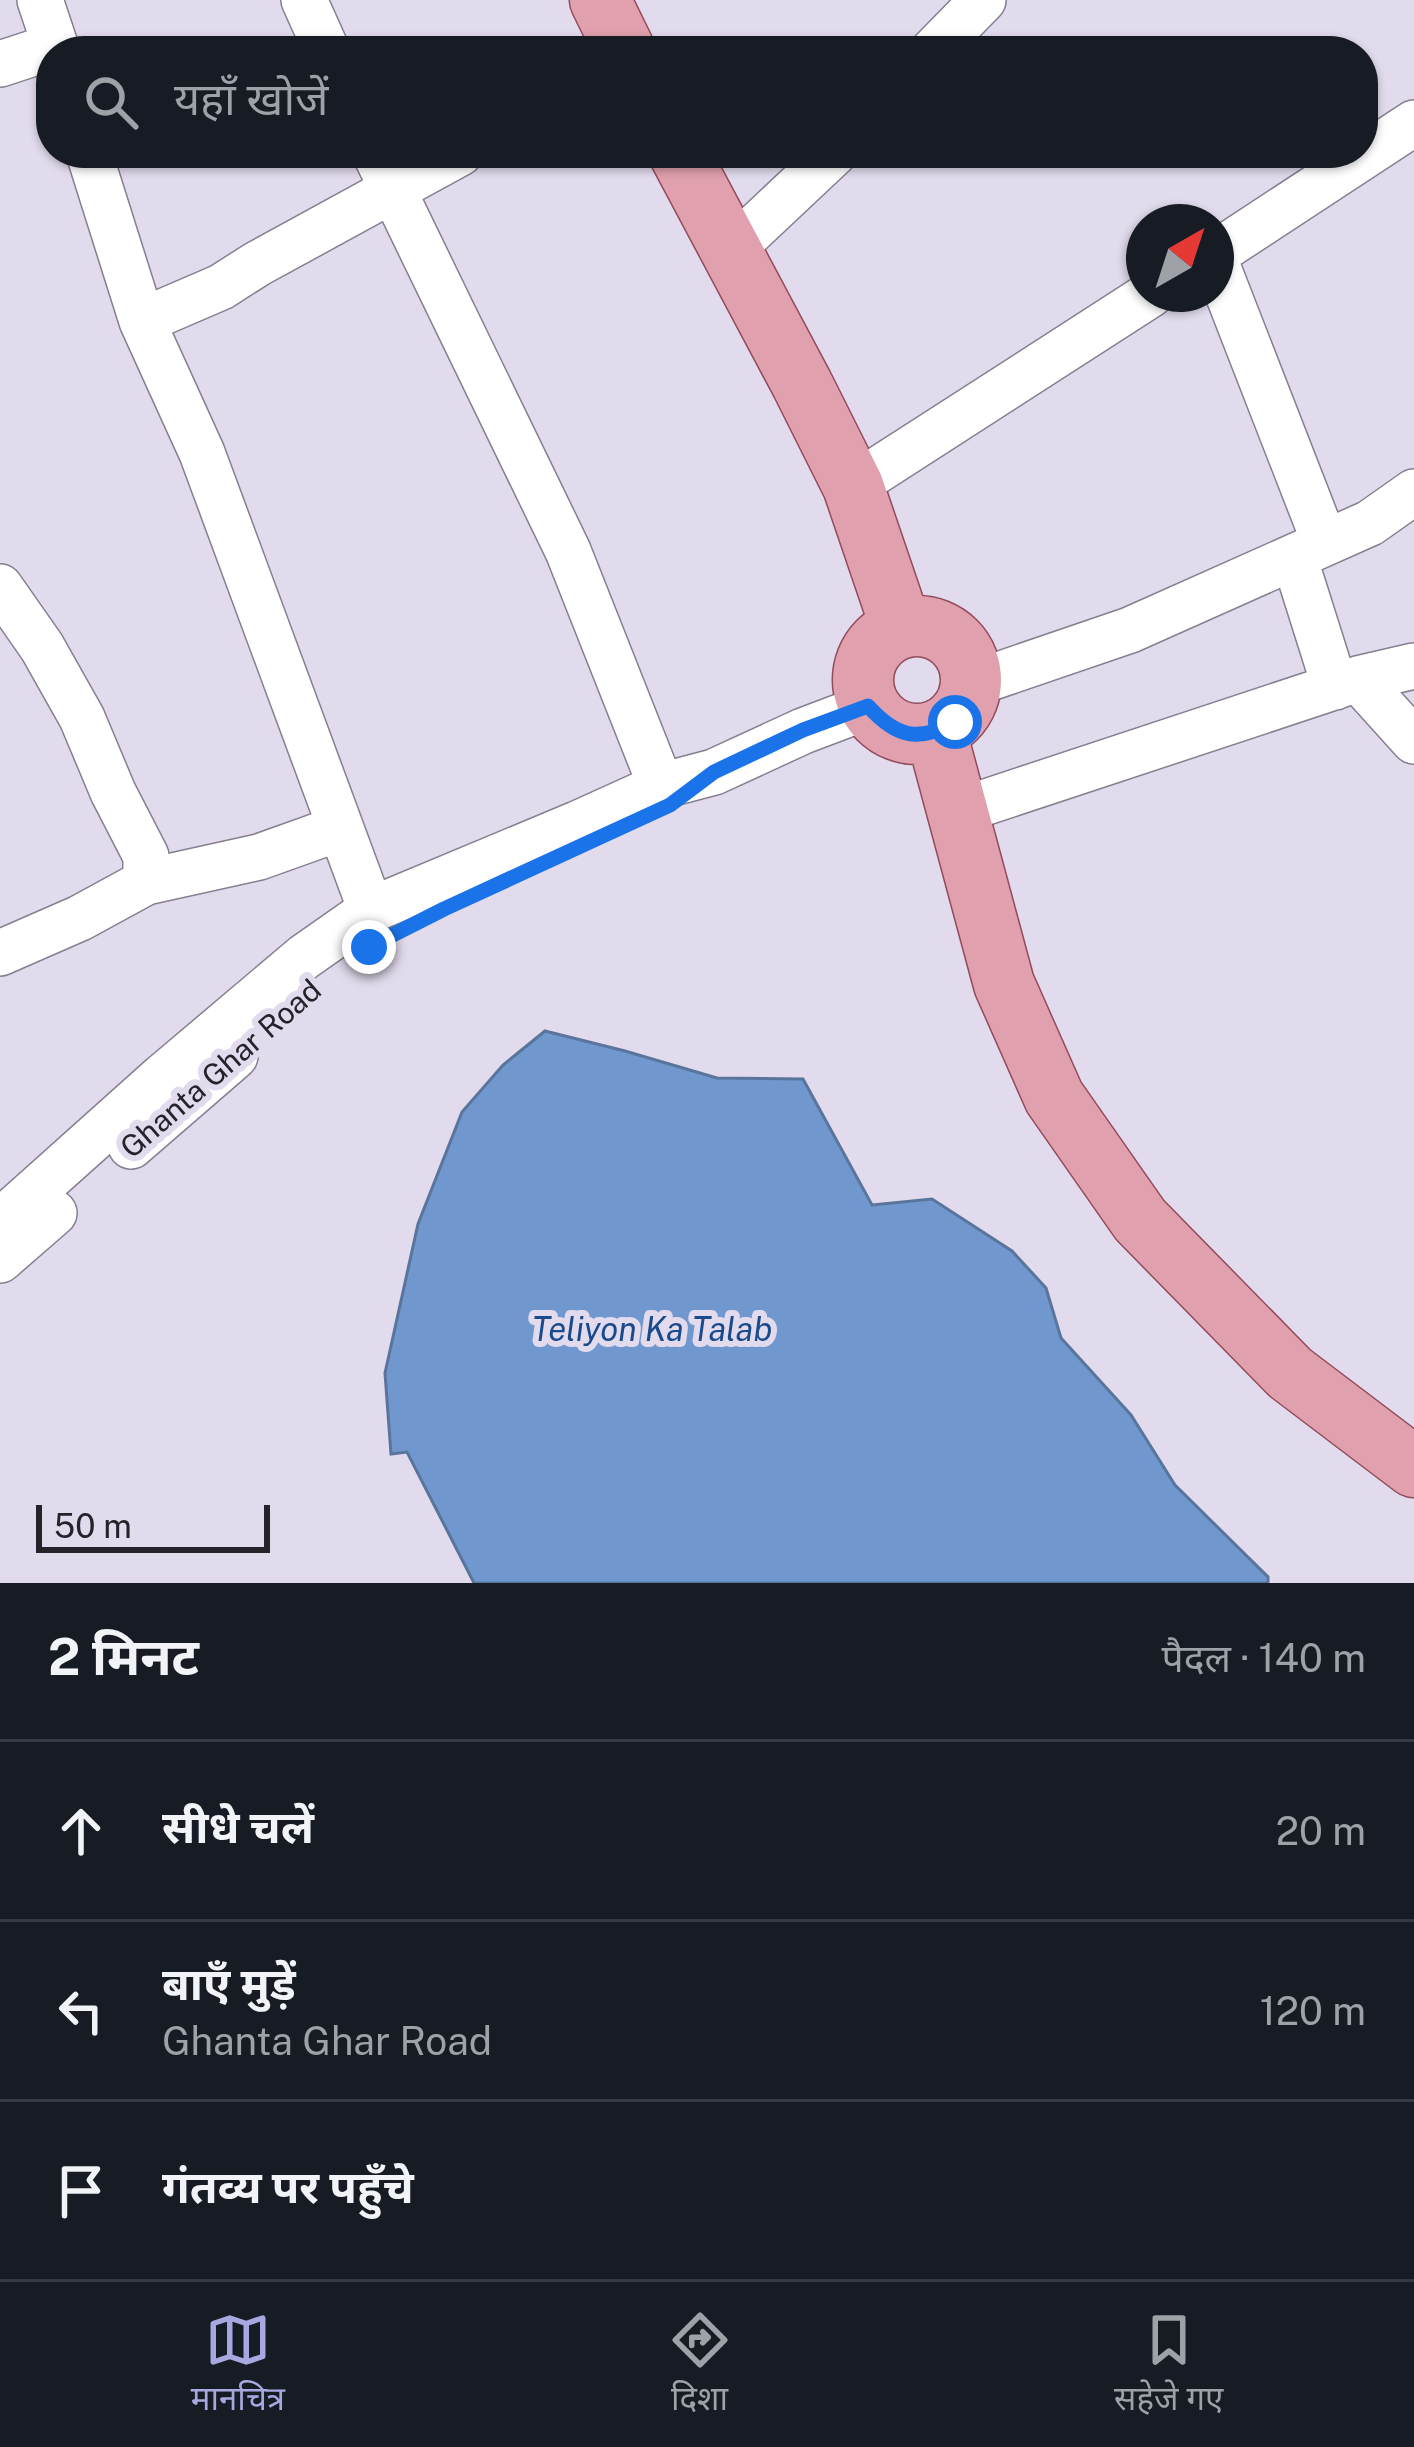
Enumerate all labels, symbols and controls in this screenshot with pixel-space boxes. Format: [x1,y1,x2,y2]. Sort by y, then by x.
search box [36,36,1378,168]
icon: search [78,69,144,135]
text: यहाँ खोजें [174,72,328,125]
north arrow [1126,204,1234,312]
route start [928,695,982,749]
route end [342,920,396,974]
street label: Ghanta Ghar Road [113,971,328,1165]
water label: Teliyon Ka Talab [532,1310,772,1348]
scale bar [36,1499,270,1552]
text: 50 m [54,1507,132,1545]
text: 2 मिनट [48,1627,199,1686]
text: पैदल · 140 m [1162,1635,1366,1681]
icon: ahead [48,1798,114,1864]
text: सीधे चलें [162,1800,314,1853]
text: 20 m [1276,1808,1366,1854]
text: बाएँ मुड़ें [162,1957,296,2010]
icon: left [48,1978,114,2044]
text: 120 m [1260,1988,1366,2034]
text: Ghanta Ghar Road [162,2018,492,2064]
icon: arrive [48,2158,114,2224]
text: गंतव्य पर पहुँचे [162,2160,414,2213]
tab: मानचित्र [191,2307,285,2423]
tab: दिशा [667,2307,733,2423]
tab: सहेजे गए [1114,2307,1223,2423]

